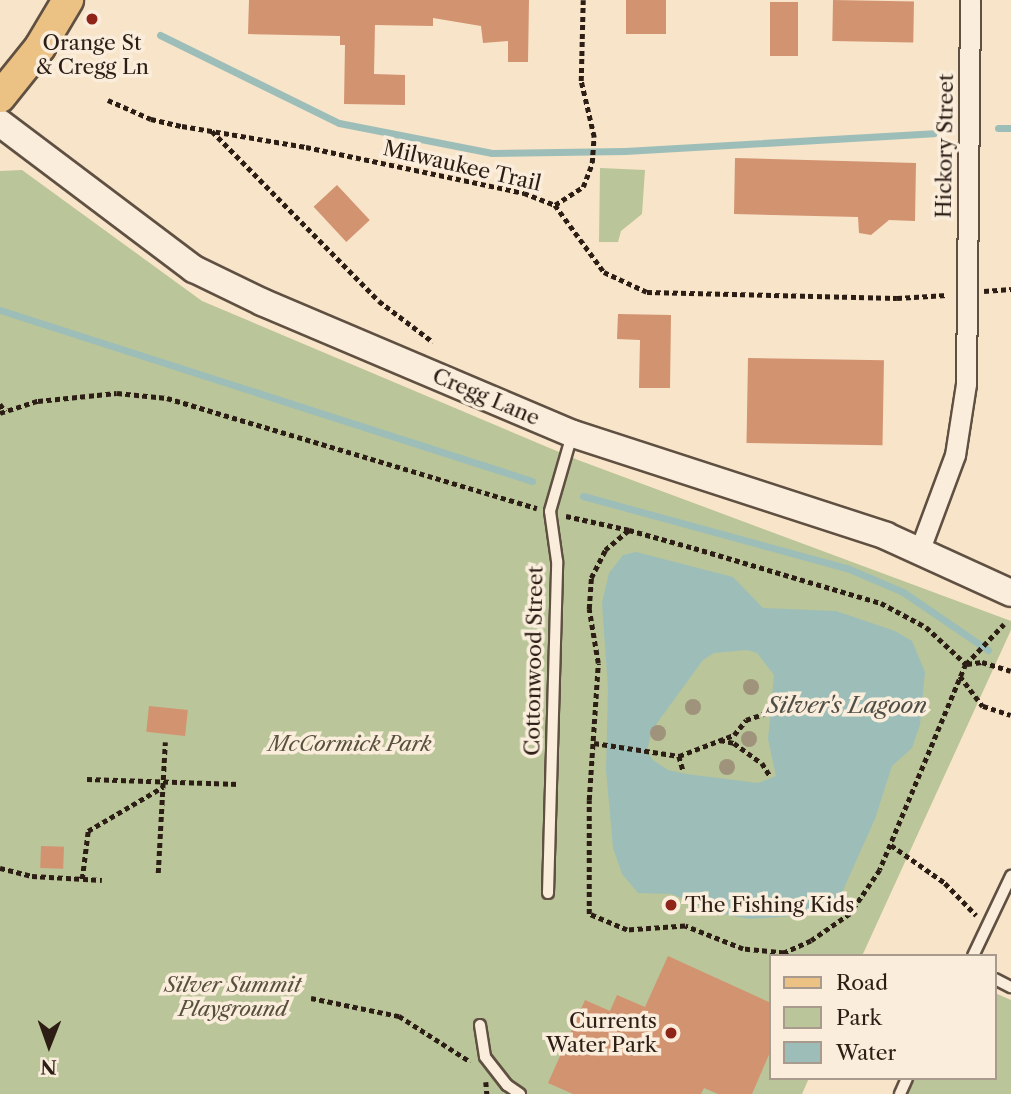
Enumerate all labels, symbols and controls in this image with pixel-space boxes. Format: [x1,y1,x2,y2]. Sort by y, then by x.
marker: Orange St & Cregg Ln [84,11,100,27]
place label: Orange St & Cregg Ln [35,30,149,80]
street label: Hickory Street [931,73,959,219]
street label: Milwaukee Trail [380,136,544,196]
street label: Cregg Lane [429,363,543,431]
street label: Cottonwood Street [520,566,548,756]
water label: Silver's Lagoon [767,691,927,719]
park label: McCormick Park [268,731,432,757]
place label: The Fishing Kids [685,892,854,918]
marker: The Fishing Kids [663,897,679,913]
legend [769,954,997,1080]
text: Road [836,970,888,995]
park label: Silver Summit Playground [164,972,302,1022]
text: Park [836,1005,882,1030]
place label: Currents Water Park [546,1008,657,1058]
north arrow [14,1010,84,1080]
marker: Currents Water Park [663,1025,679,1041]
text: Water [836,1040,896,1065]
text: N [40,1055,57,1078]

